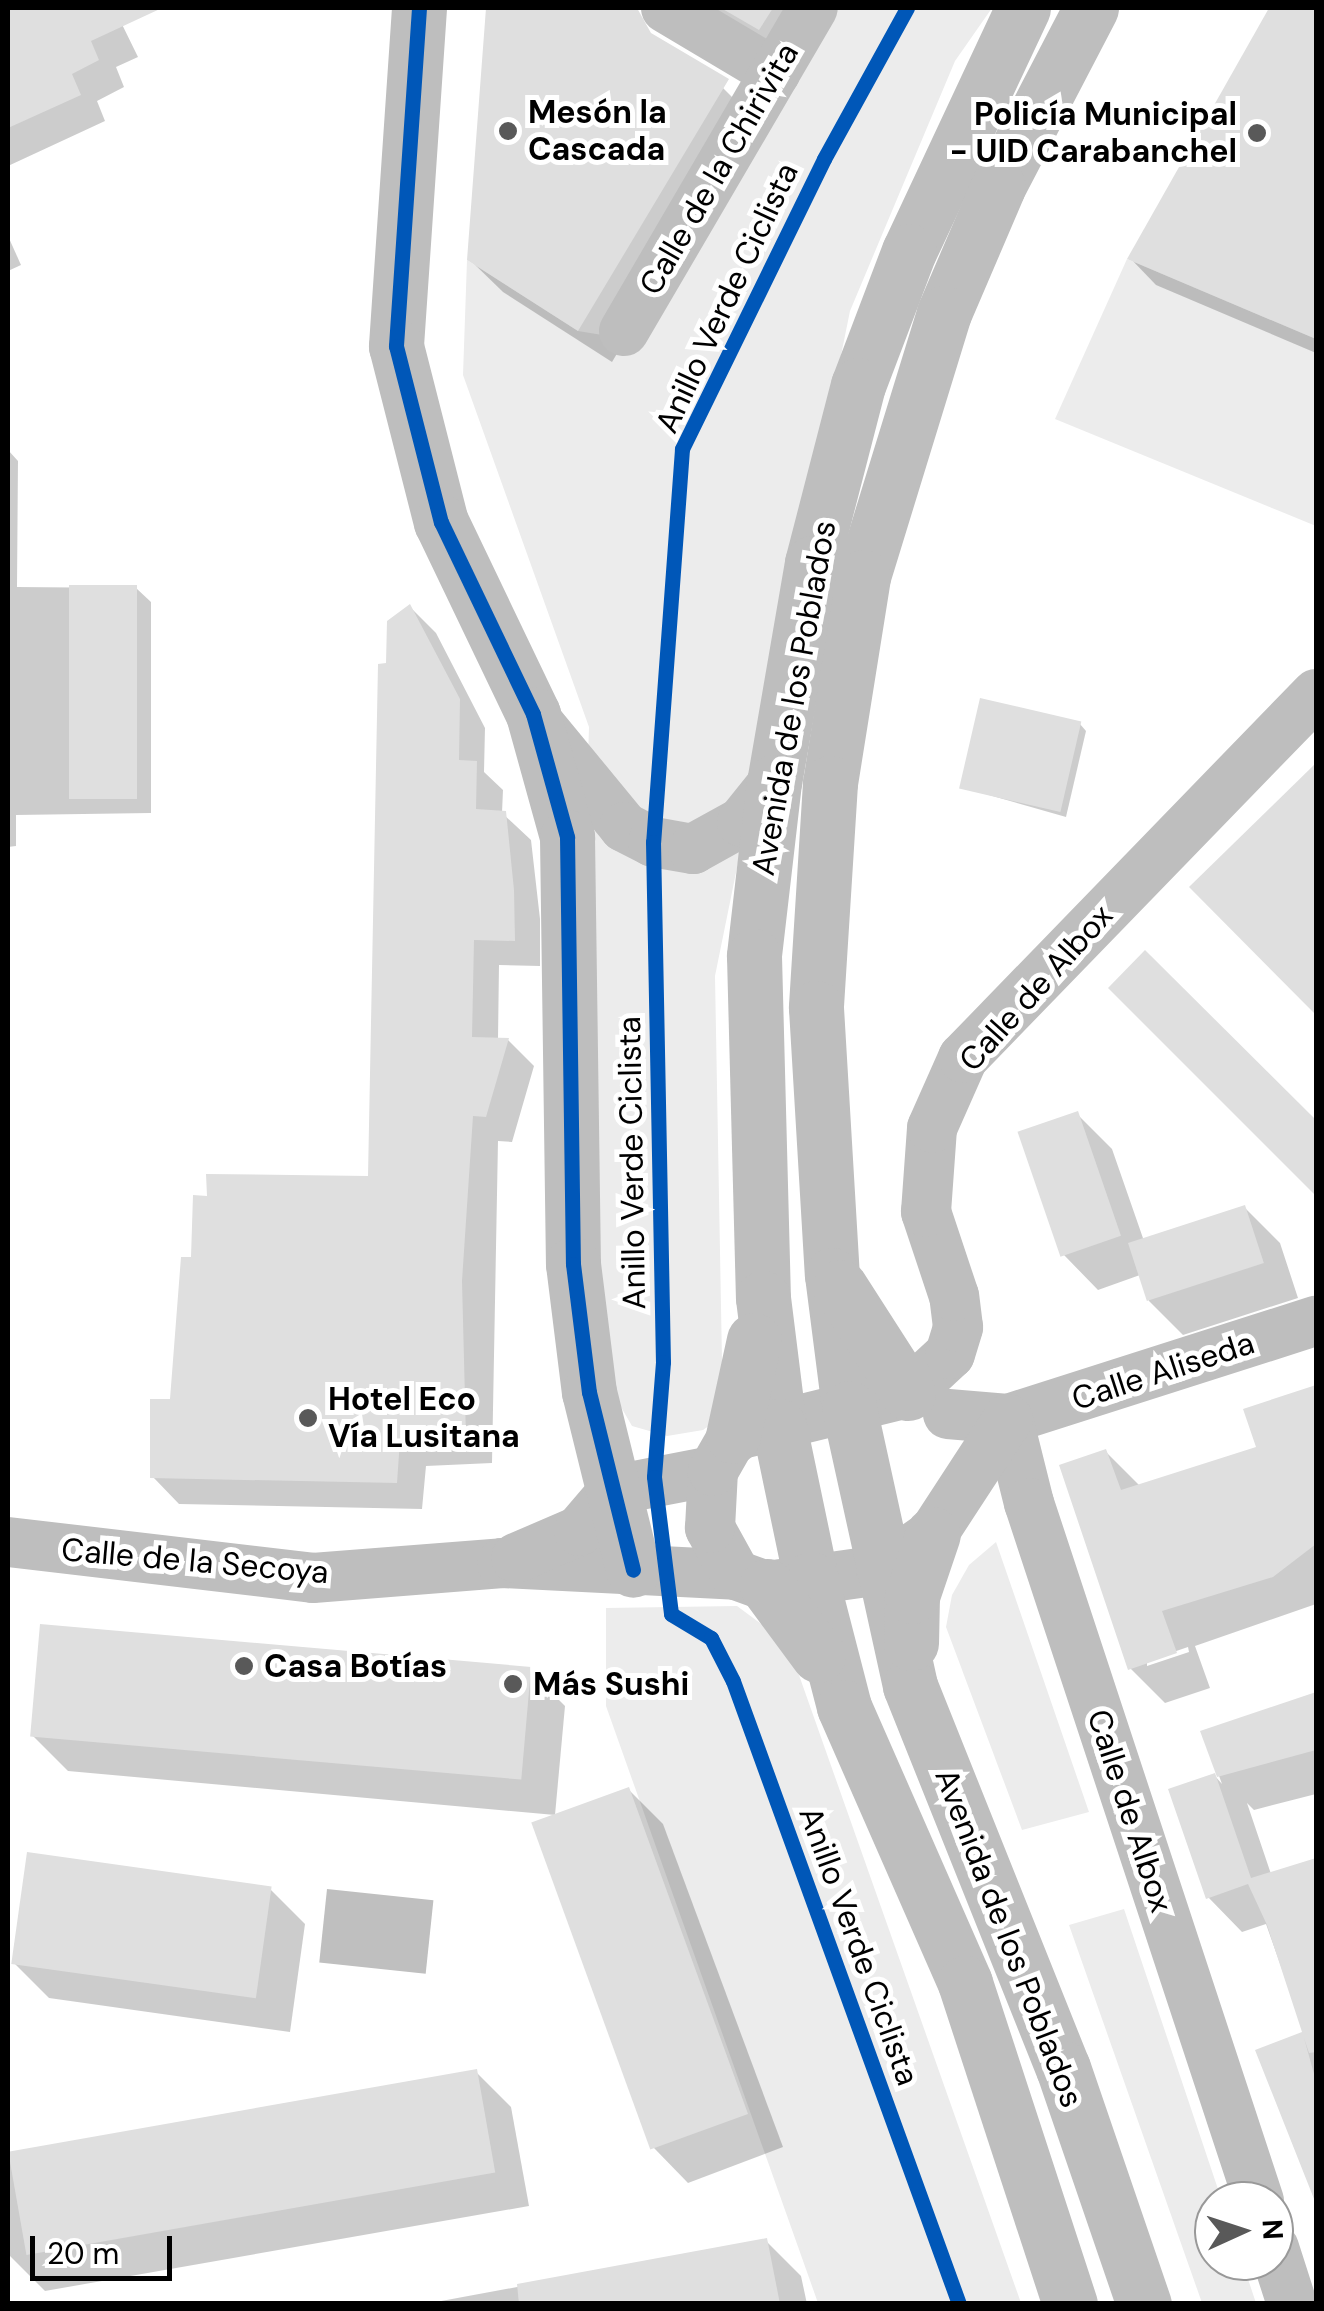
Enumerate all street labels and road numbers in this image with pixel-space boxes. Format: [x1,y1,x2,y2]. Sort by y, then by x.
street label: Calle de la Chirivita [631,36,807,302]
street label: Anillo Verde Ciclista [648,157,806,439]
street label: Avenida de los Poblados [744,518,844,878]
street label: Calle de Albox [951,897,1121,1079]
street label: Anillo Verde Ciclista [610,1016,654,1310]
street label: Calle Aliseda [1067,1324,1259,1418]
street label: Calle de la Secoya [60,1530,330,1592]
street label: Calle de Albox [1079,1705,1181,1917]
street label: Avenida de los Poblados [927,1763,1091,2113]
street label: Anillo Verde Ciclista [791,1801,927,2091]

